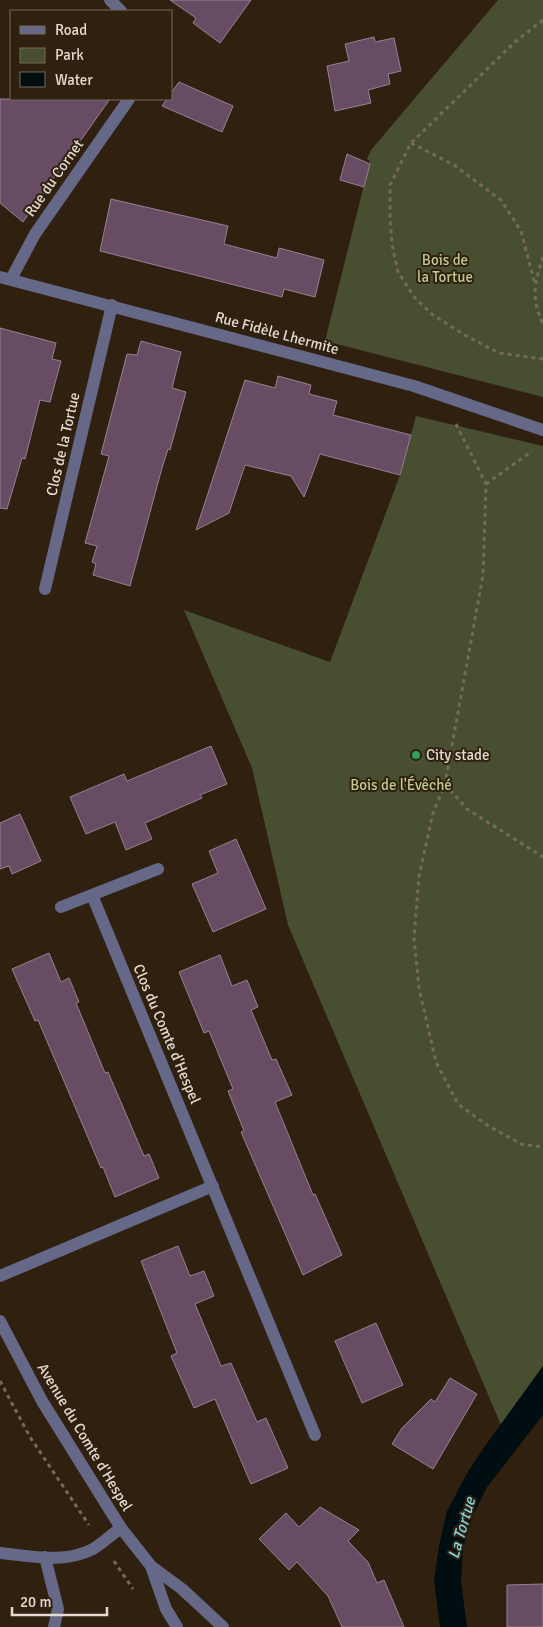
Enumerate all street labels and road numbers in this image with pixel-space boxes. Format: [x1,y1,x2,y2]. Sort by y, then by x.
street label: Rue du Cornet [21,136,87,220]
street label: Rue Fidèle Lhermite [213,308,341,358]
street label: Clos de la Tortue [42,390,84,498]
street label: Clos du Comte d'Hespel [129,961,205,1107]
street label: Avenue du Comte d'Hespel [34,1360,136,1514]

